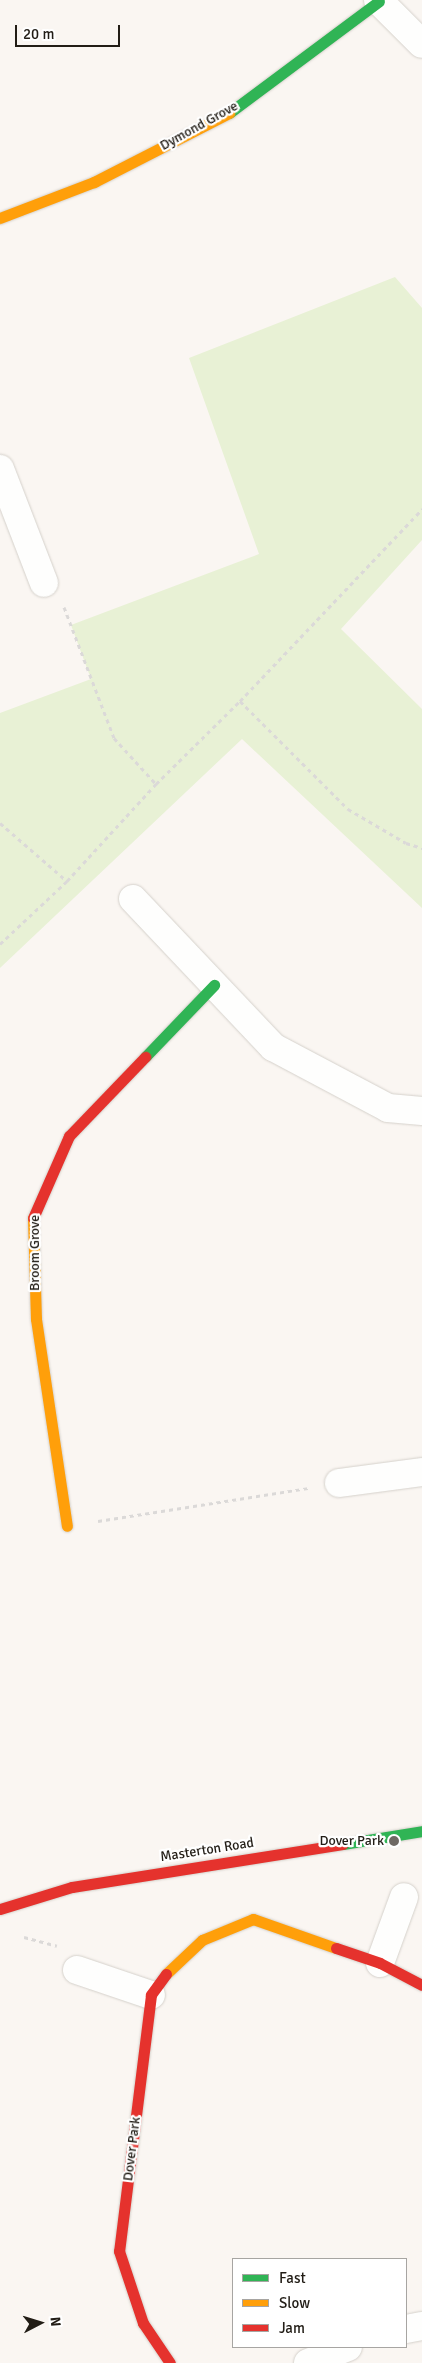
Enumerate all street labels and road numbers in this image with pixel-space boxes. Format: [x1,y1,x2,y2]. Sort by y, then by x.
street label: Dymond Grove [157,98,241,154]
street label: Broom Grove [27,1215,43,1291]
street label: Masterton Road [159,1834,255,1866]
street label: Dover Park [120,2116,144,2182]

